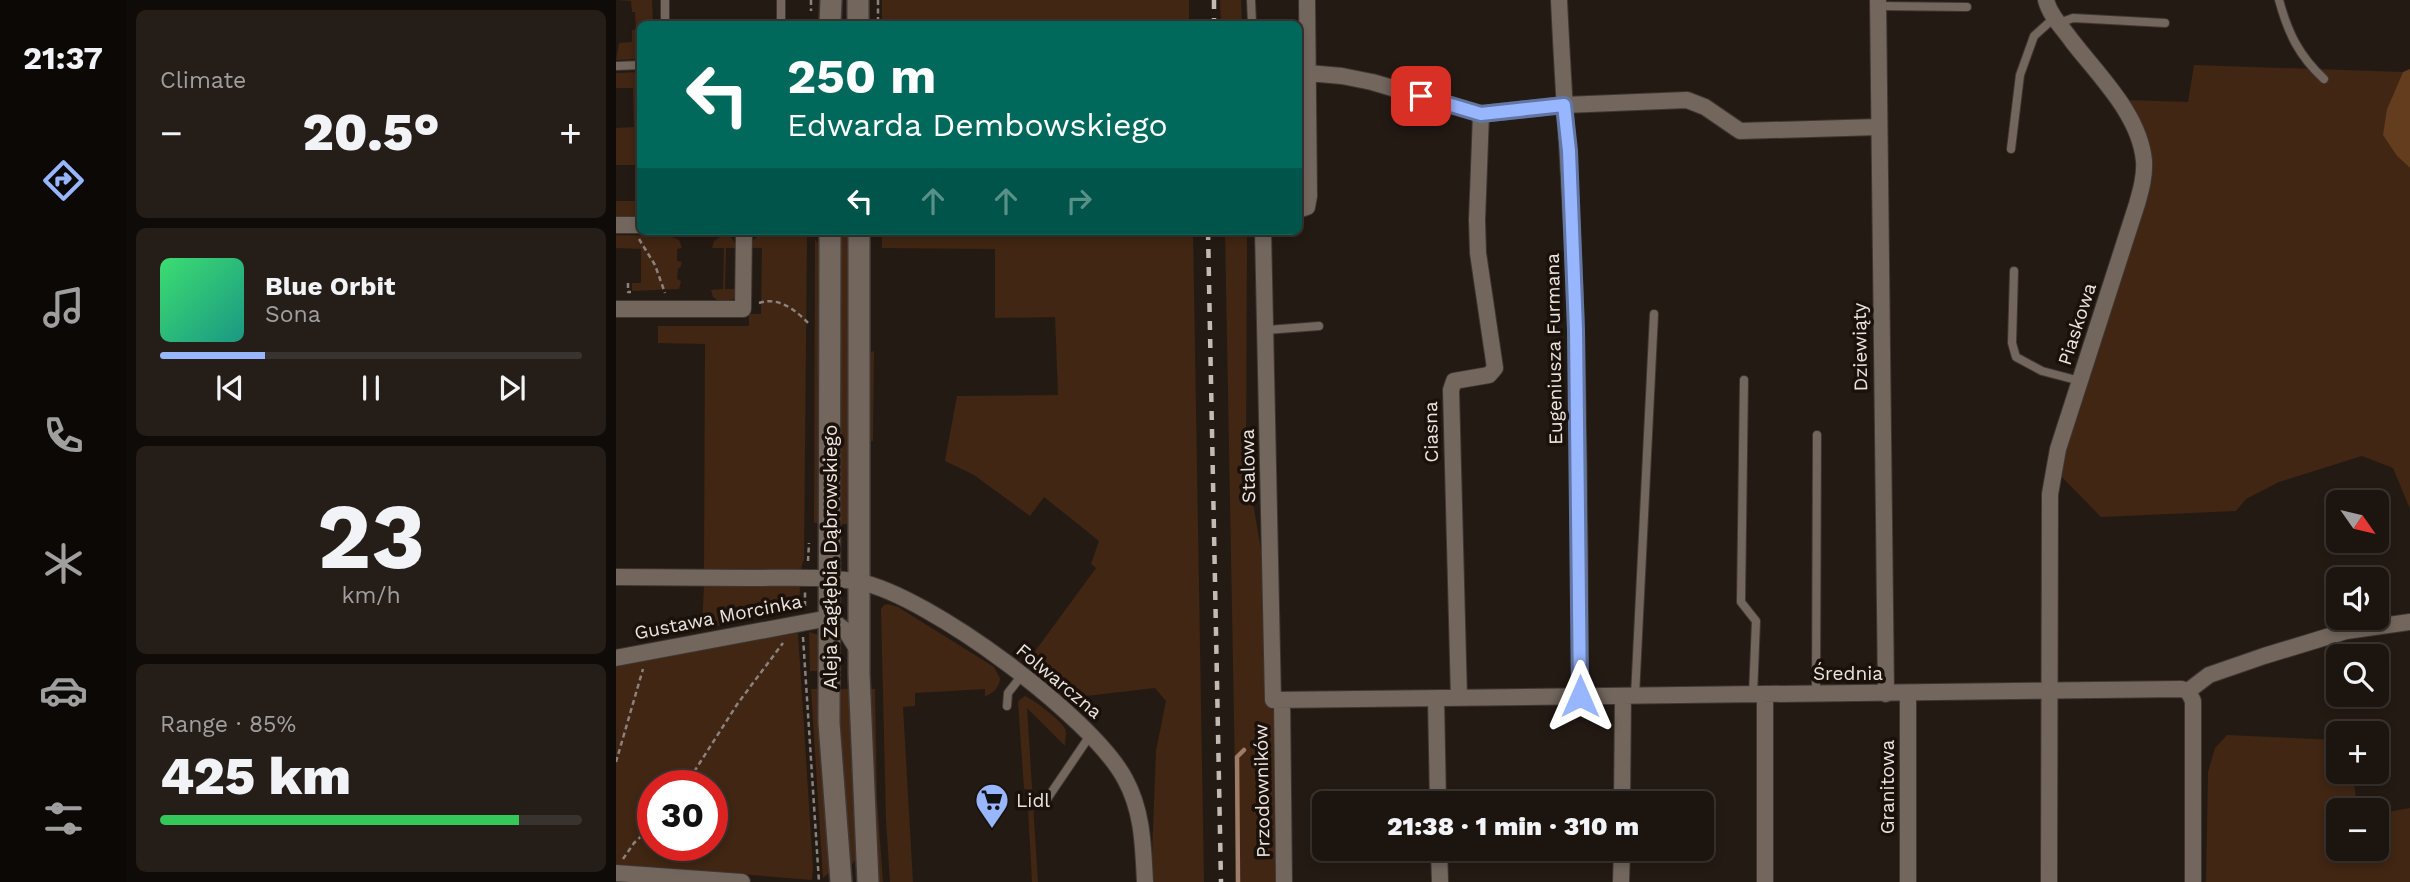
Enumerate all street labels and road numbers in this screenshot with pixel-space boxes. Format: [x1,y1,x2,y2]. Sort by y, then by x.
street label: Eugeniusza Furmana [1541,253,1567,445]
street label: Piaskowa [2053,280,2101,368]
street label: Dziewiąty [1848,302,1872,391]
street label: Ciasna [1419,401,1443,463]
street label: Aleja Zagłębia Dąbrowskiego [819,425,842,689]
street label: Stalowa [1236,428,1260,503]
street label: Gustawa Morcinka [632,589,804,645]
street label: Folwarczna [1012,639,1107,724]
street label: Średnia [1813,662,1883,685]
street label: Przodowników [1249,724,1275,858]
street label: Granitowa [1876,740,1899,834]

